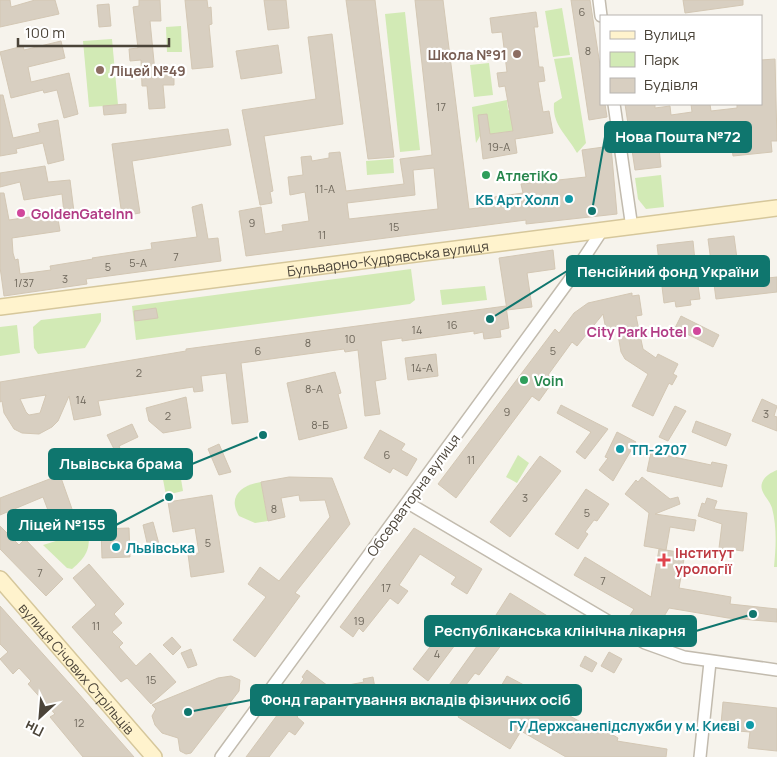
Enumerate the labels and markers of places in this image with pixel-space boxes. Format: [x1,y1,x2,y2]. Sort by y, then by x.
place label: Школа №91 [428,45,507,64]
marker: Школа №91 [511,48,523,60]
place label: Ліцей №49 [110,61,186,80]
marker: Ліцей №49 [94,64,106,76]
callout: Нова Пошта №72 [605,122,751,152]
place label: АтлетіКо [496,166,558,185]
marker: АтлетіКо [480,169,492,181]
place label: КБ Арт Холл [475,190,559,209]
marker: КБ Арт Холл [563,193,575,205]
place label: GoldenGateInn [31,204,133,223]
marker: GoldenGateInn [15,207,27,219]
callout: Пенсійний фонд України [567,256,769,286]
place label: City Park Hotel [587,322,687,341]
marker: City Park Hotel [691,325,703,337]
place label: Voin [534,371,563,390]
marker: Voin [518,374,530,386]
place label: ТП-2707 [630,440,687,459]
marker: ТП-2707 [614,443,626,455]
callout: Львівська брама [49,449,192,479]
callout: Ліцей №155 [8,510,116,540]
place label: Львівська [126,538,195,557]
marker: Львівська [110,541,122,553]
place label: Інститут урології [675,543,735,578]
marker: Інститут урології [657,553,671,567]
callout: Республіканська клінічна лікарня [425,616,696,646]
callout: Фонд гарантування вкладів фізичних осіб [251,685,581,715]
place label: ГУ Держсанепідслужби у м. Києві [509,716,740,735]
marker: ГУ Держсанепідслужби у м. Києві [744,719,756,731]

